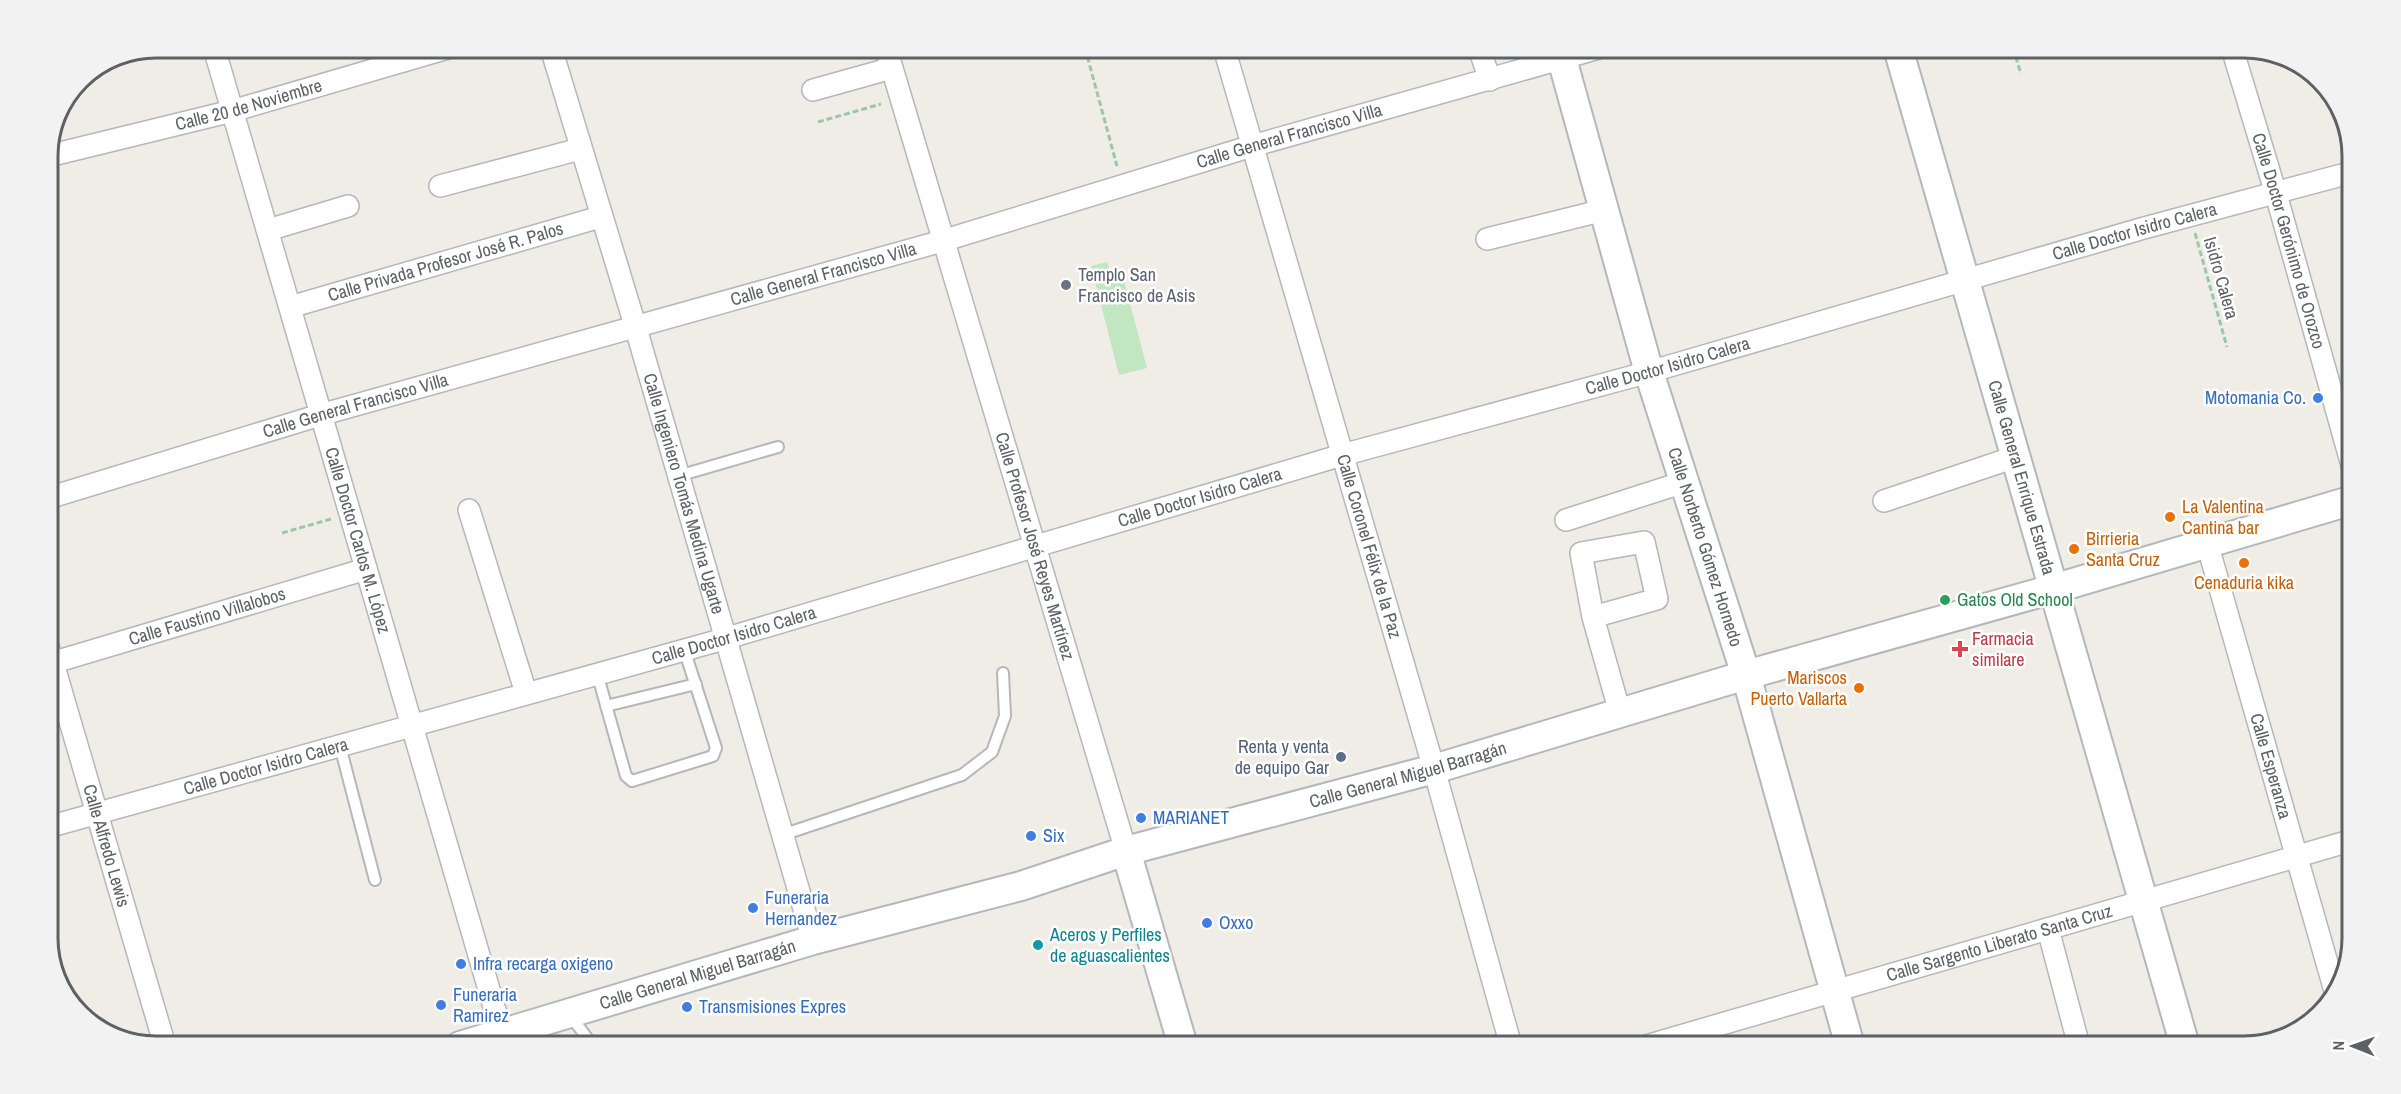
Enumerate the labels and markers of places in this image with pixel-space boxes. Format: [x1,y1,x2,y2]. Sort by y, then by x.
place label: Templo San Francisco de Asis [1078,262,1195,308]
marker: Templo San Francisco de Asis [1059,278,1073,292]
place label: Motomania Co. [2205,385,2306,410]
marker: Motomania Co. [2311,391,2325,405]
place label: La Valentina Cantina bar [2182,494,2264,540]
marker: La Valentina Cantina bar [2163,510,2177,524]
place label: Birrieria Santa Cruz [2086,526,2160,572]
marker: Birrieria Santa Cruz [2067,542,2081,556]
marker: Cenaduria kika [2237,556,2251,570]
place label: Cenaduria kika [2194,570,2294,595]
place label: Gatos Old School [1957,587,2073,612]
marker: Gatos Old School [1938,593,1952,607]
place label: Farmacia similare [1972,626,2034,672]
marker: Farmacia similare [1953,642,1967,656]
place label: Mariscos Puerto Vallarta [1750,665,1847,711]
marker: Mariscos Puerto Vallarta [1852,681,1866,695]
place label: Renta y venta de equipo Gar [1235,734,1329,780]
marker: Renta y venta de equipo Gar [1334,750,1348,764]
place label: MARIANET [1153,805,1229,830]
marker: MARIANET [1134,811,1148,825]
place label: Six [1043,823,1065,848]
marker: Six [1024,829,1038,843]
place label: Funeraria Hernandez [765,885,837,931]
marker: Funeraria Hernandez [746,901,760,915]
place label: Oxxo [1219,910,1253,935]
marker: Oxxo [1200,916,1214,930]
place label: Aceros y Perfiles de aguascalientes [1049,922,1170,968]
marker: Aceros y Perfiles de aguascalientes [1031,938,1045,952]
place label: Infra recarga oxigeno [473,951,613,976]
marker: Infra recarga oxigeno [454,957,468,971]
place label: Funeraria Ramirez [453,982,517,1028]
place label: Transmisiones Expres [699,994,846,1019]
marker: Funeraria Ramirez [434,998,448,1012]
marker: Transmisiones Expres [680,1000,694,1014]

